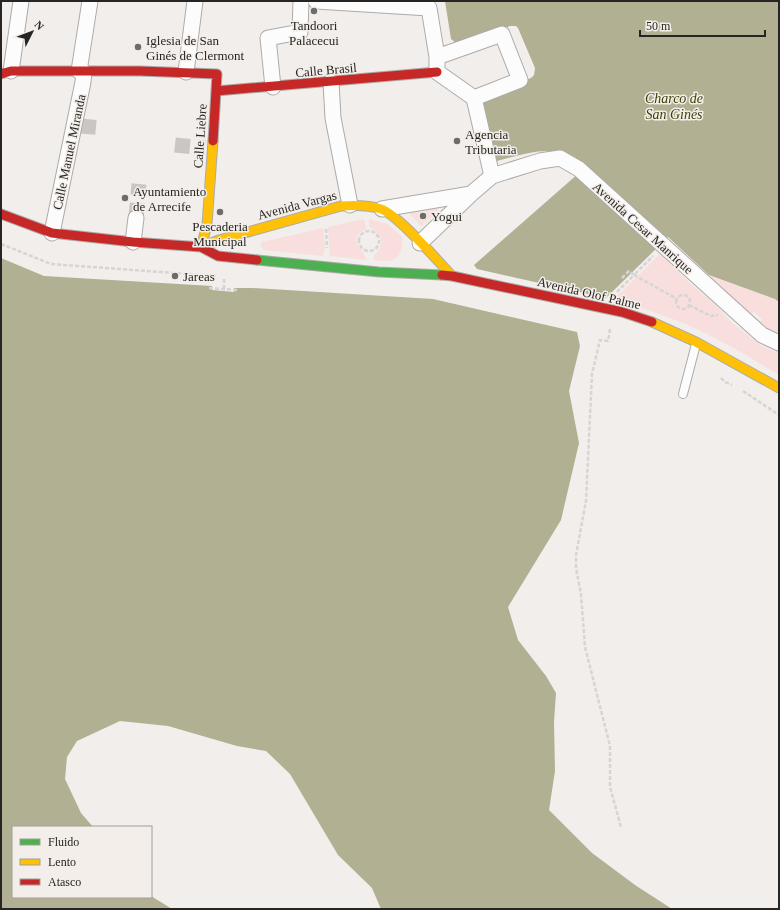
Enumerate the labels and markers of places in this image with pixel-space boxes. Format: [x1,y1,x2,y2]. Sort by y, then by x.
marker: Tandoori Palacecui [309,6,319,16]
place label: Tandoori Palacecui [289,18,339,48]
place label: Iglesia de San Ginés de Clermont [146,33,245,63]
marker: Iglesia de San Ginés de Clermont [133,42,143,52]
place label: Agencia Tributaria [465,127,517,157]
marker: Agencia Tributaria [452,136,462,146]
place label: Ayuntamiento de Arrecife [133,184,206,214]
marker: Ayuntamiento de Arrecife [120,193,130,203]
marker: Pescaderia Municipal [215,207,225,217]
place label: Yogui [431,209,463,224]
marker: Yogui [418,211,428,221]
place label: Pescaderia Municipal [192,219,248,249]
place label: Jareas [183,269,215,284]
marker: Jareas [170,271,180,281]

